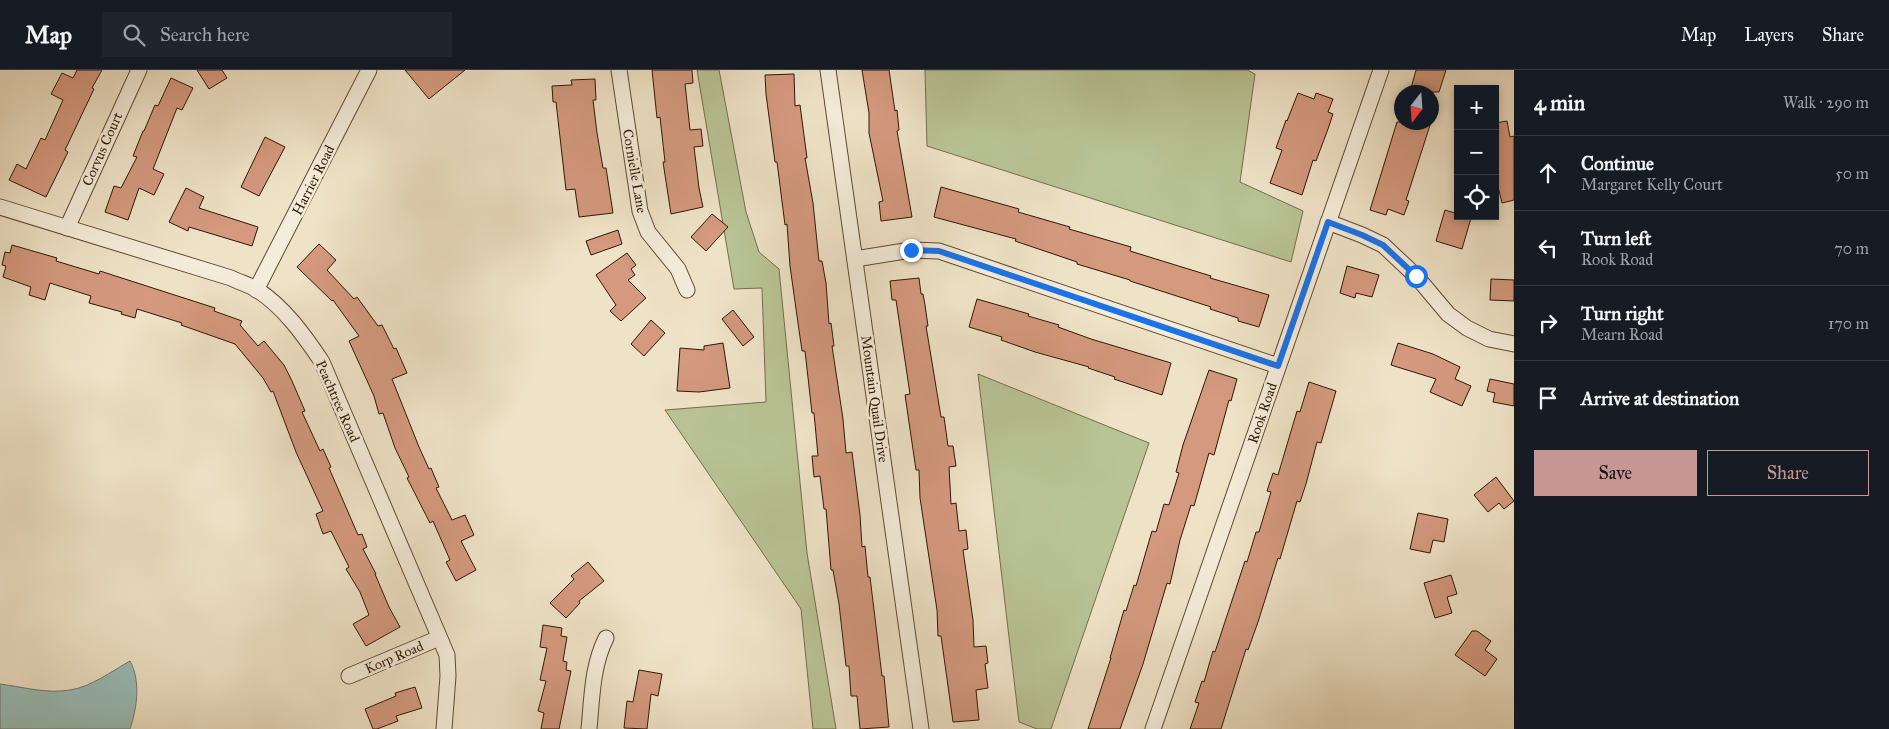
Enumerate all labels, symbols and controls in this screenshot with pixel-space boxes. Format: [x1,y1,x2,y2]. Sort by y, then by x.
search box [102,12,452,57]
text: Map [25,20,72,50]
icon: search [120,21,148,49]
text: Search here [160,23,250,46]
text: Map [1681,24,1716,46]
text: Layers [1744,24,1794,46]
text: Share [1822,24,1864,46]
north arrow [1394,85,1439,130]
map controls [1454,85,1499,220]
button: + [1454,85,1499,130]
text: 4 min [1534,90,1585,116]
text: Walk · 290 m [1783,93,1869,112]
street label: Corvus Court [79,110,126,189]
street label: Cornielle Lane [619,128,650,215]
button: − [1454,130,1499,175]
street label: Harrier Road [289,142,338,218]
text: Continue [1581,152,1654,175]
icon: ahead [1534,159,1562,187]
text: 50 m [1835,164,1869,183]
button: locate [1454,175,1499,220]
text: Margaret Kelly Court [1581,175,1723,194]
text: Turn left [1581,227,1651,250]
icon: left [1534,234,1562,262]
route end [900,239,923,262]
text: 70 m [1834,239,1869,258]
text: Rook Road [1581,250,1653,269]
route start [1405,265,1428,288]
text: Turn right [1581,302,1664,325]
icon: right [1534,309,1562,337]
text: 170 m [1828,314,1869,333]
text: Mearn Road [1581,325,1663,344]
street label: Mountain Quail Drive [857,335,892,464]
street label: Peachtree Road [312,358,363,445]
street label: Rook Road [1244,380,1281,446]
icon: arrive [1534,384,1562,412]
text: Arrive at destination [1581,387,1739,410]
button: Save [1534,450,1697,496]
button: Share [1707,450,1869,496]
street label: Korp Road [362,638,426,677]

